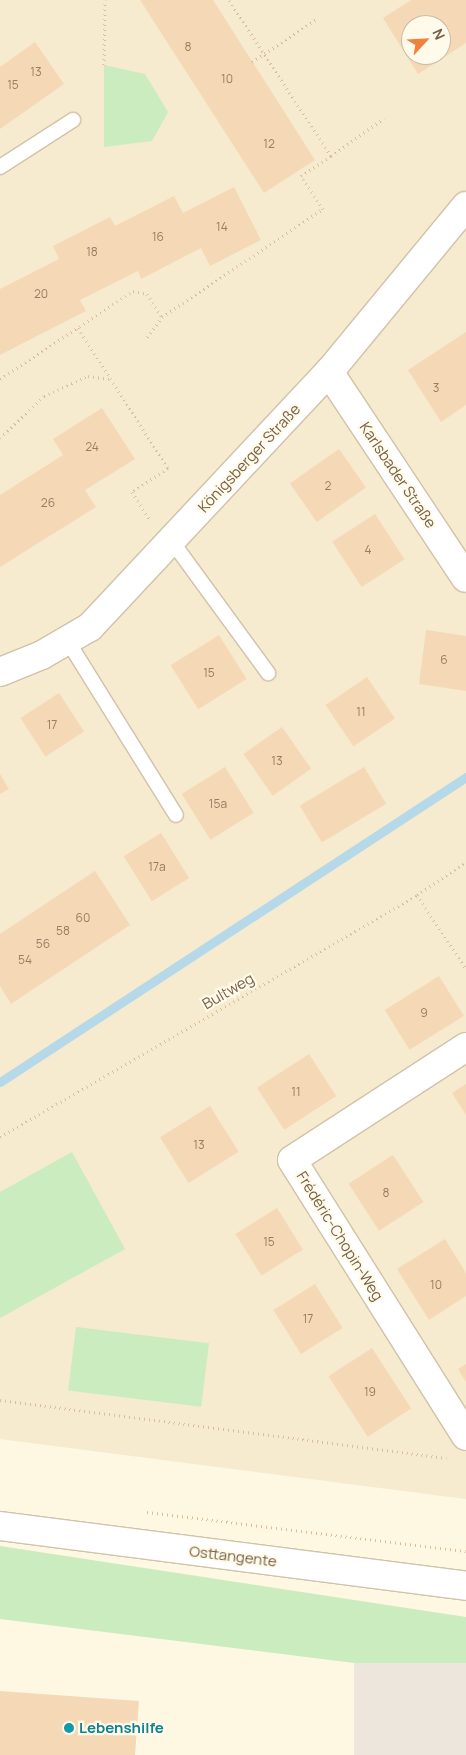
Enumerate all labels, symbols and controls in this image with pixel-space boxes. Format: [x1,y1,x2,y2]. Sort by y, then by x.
north arrow [401,15,451,65]
text: N [428,25,450,42]
house number: 8 [185,40,191,54]
house number: 13 [30,65,42,79]
house number: 10 [221,72,233,86]
house number: 15 [7,78,19,92]
house number: 12 [263,137,275,151]
house number: 14 [216,220,228,234]
house number: 16 [152,230,164,244]
house number: 18 [86,245,98,259]
house number: 20 [34,287,48,301]
house number: 3 [433,381,439,395]
street label: Königsberger Straße [194,400,304,516]
street label: Karlsbader Straße [356,419,440,531]
house number: 24 [85,440,99,454]
house number: 2 [325,479,331,493]
house number: 26 [41,496,55,510]
house number: 4 [364,543,372,557]
house number: 6 [440,653,448,667]
house number: 15 [203,666,215,680]
house number: 11 [356,705,366,719]
house number: 17 [47,718,57,732]
house number: 13 [271,754,283,768]
house number: 15a [209,797,227,811]
house number: 17a [148,860,166,874]
house number: 60 [76,911,90,925]
house number: 58 [56,924,70,938]
house number: 56 [36,937,50,951]
house number: 54 [18,953,32,967]
street label: Bultweg [199,969,257,1013]
house number: 9 [420,1006,428,1020]
house number: 11 [291,1085,301,1099]
house number: 13 [193,1138,205,1152]
street label: Frédéric-Chopin-Weg [293,1168,387,1304]
house number: 8 [383,1186,389,1200]
house number: 15 [263,1235,275,1249]
house number: 10 [430,1278,442,1292]
house number: 17 [303,1312,313,1326]
house number: 19 [364,1385,376,1399]
street label: Osttangente [188,1542,278,1570]
place label: Lebenshilfe [79,1719,164,1737]
marker: Lebenshilfe [63,1722,75,1734]

